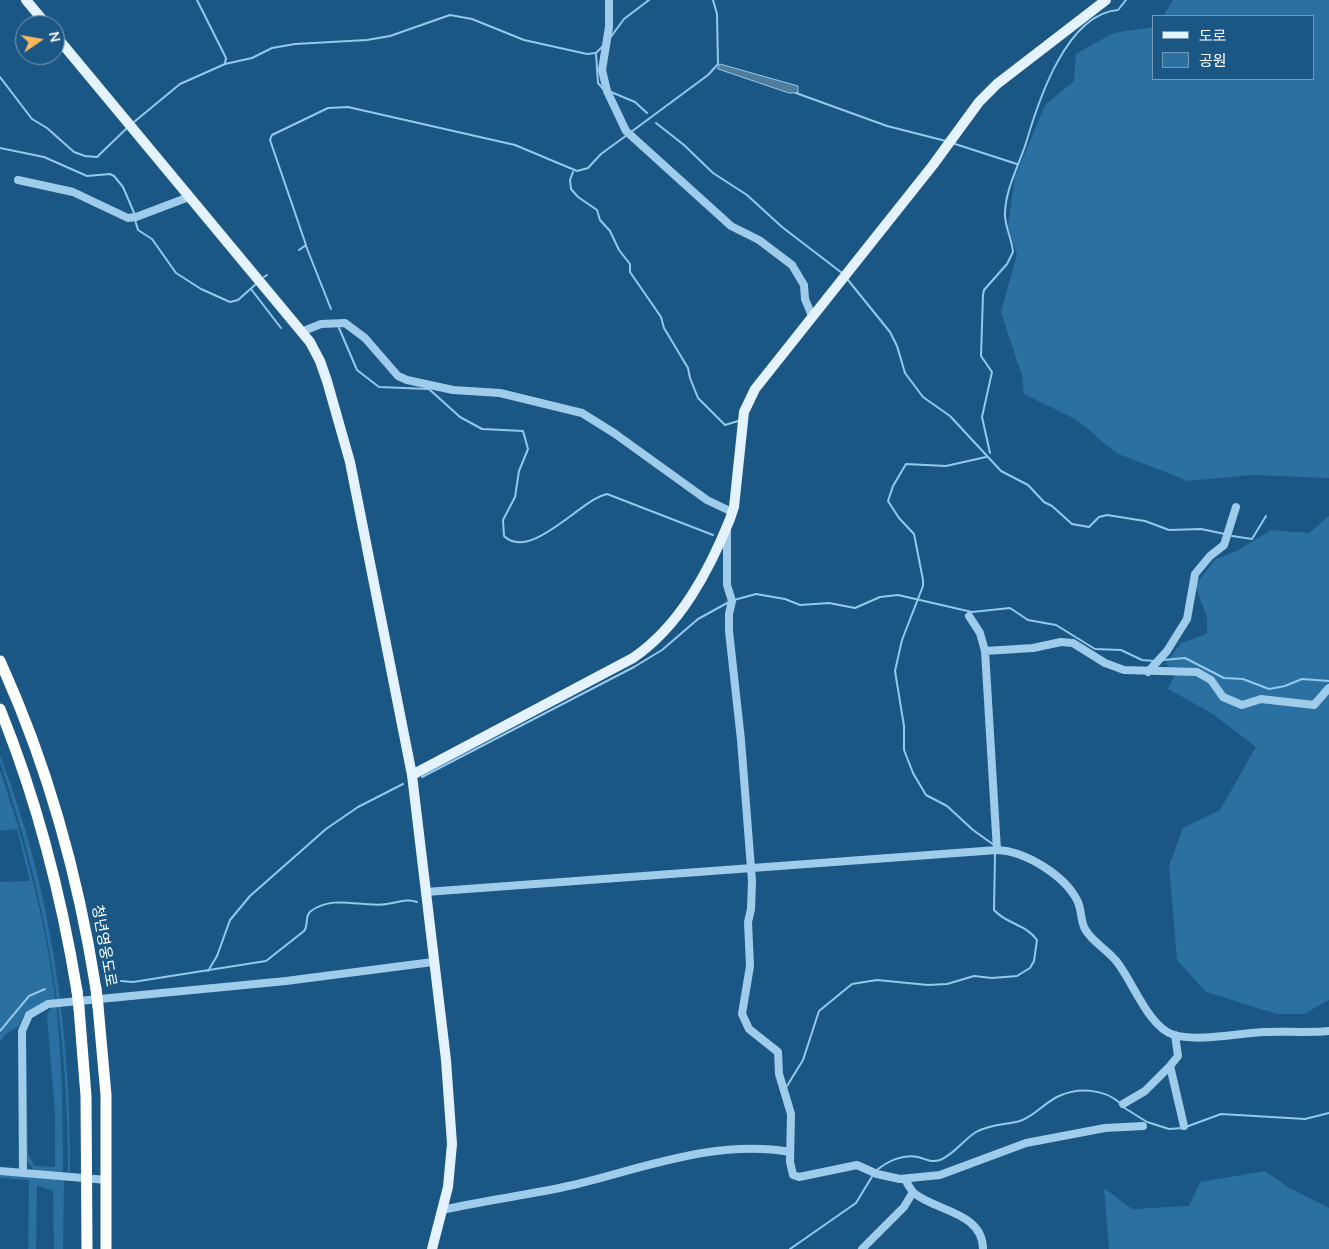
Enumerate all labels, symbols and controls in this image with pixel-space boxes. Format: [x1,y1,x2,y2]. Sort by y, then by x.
north arrow [15,15,65,65]
legend [1152,15,1314,80]
text: 도로 [1199,26,1227,46]
text: N [44,30,65,44]
text: 공원 [1199,51,1227,71]
street label: 청년영웅도로 [87,904,119,988]

